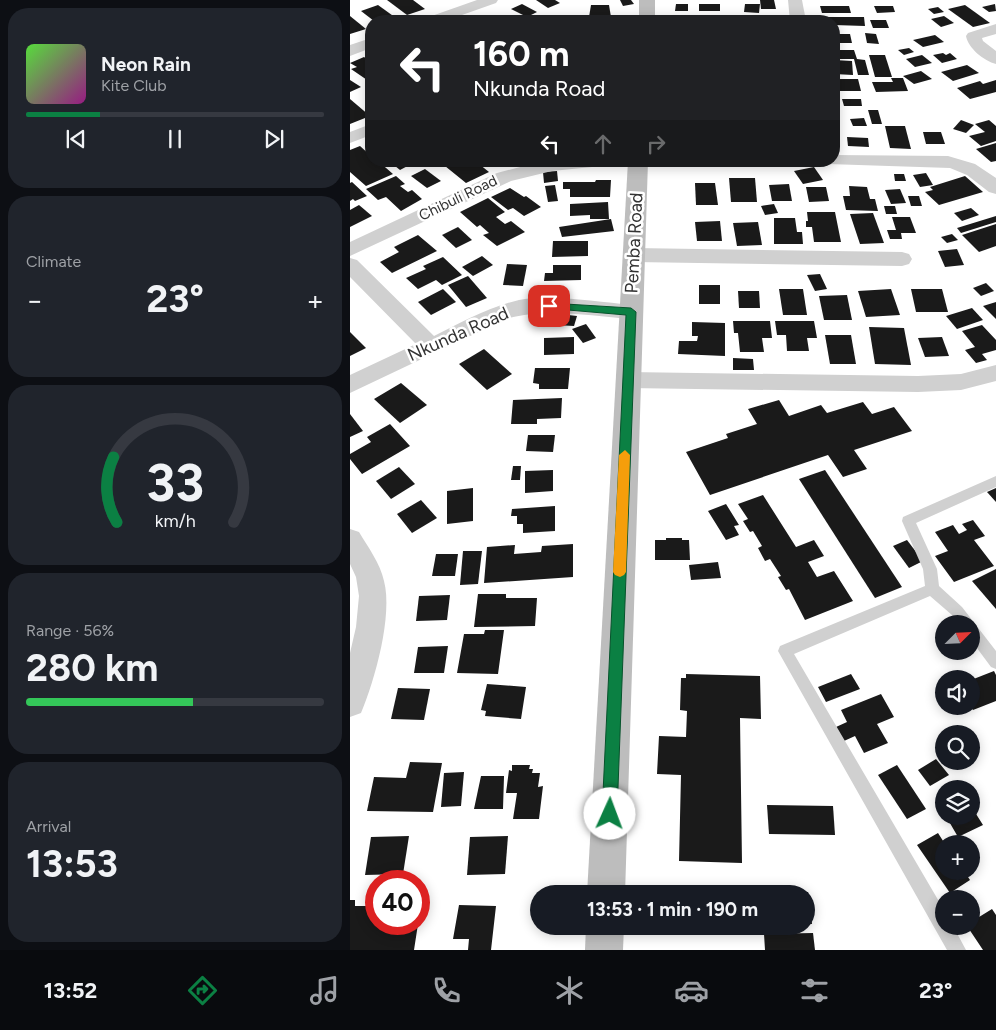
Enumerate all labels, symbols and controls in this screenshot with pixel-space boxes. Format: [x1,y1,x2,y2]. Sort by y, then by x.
text: 160 m [473,33,570,75]
icon: left [390,35,455,100]
text: Neon Rain [101,53,191,76]
text: Nkunda Road [473,75,605,102]
text: Kite Club [101,76,167,95]
icon: previous [62,125,90,153]
icon: pause [161,125,189,153]
icon: next [260,125,288,153]
icon: left [536,130,564,158]
icon: ahead [589,130,617,158]
icon: right [642,130,670,158]
street label: Chibuli Road [416,171,500,225]
street label: Pemba Road [620,192,648,294]
text: Climate [26,252,81,271]
text: 23° [146,276,204,322]
text: − [26,283,43,317]
text: + [307,283,324,317]
pin [528,285,570,327]
icon: arrive [535,292,563,320]
street label: Nkunda Road [404,302,512,366]
text: 33 [146,452,204,514]
text: km/h [155,510,195,531]
north arrow [935,615,980,660]
map controls [935,615,980,935]
text: Range · 56% [26,621,114,640]
text: 280 km [26,645,159,691]
button: sound [935,670,980,715]
button: search [935,725,980,770]
button: layers [935,780,980,825]
position arrow [583,787,635,839]
text: Arrival [26,817,71,836]
button: + [935,835,980,880]
text: 13:53 [26,841,118,887]
speed limit sign: 40 [365,870,430,935]
button: − [935,890,980,935]
text: 13:53 · 1 min · 190 m [587,898,758,921]
icon: directions [185,973,220,1008]
icon: music [307,973,342,1008]
icon: phone [429,973,464,1008]
icon: climate [552,973,587,1008]
icon: car [674,973,709,1008]
icon: filters [797,973,832,1008]
text: 13:52 [44,977,97,1004]
text: 23° [919,977,952,1004]

